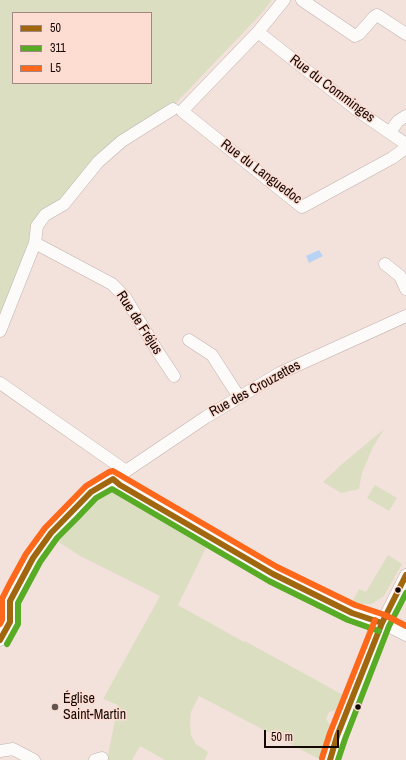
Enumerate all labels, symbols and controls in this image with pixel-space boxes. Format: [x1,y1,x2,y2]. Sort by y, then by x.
legend [12,12,152,84]
text: 50 [50,20,61,36]
text: 311 [50,40,66,56]
street label: Rue du Comminges [286,52,378,126]
text: L5 [50,60,61,76]
street label: Rue du Languedoc [217,136,305,208]
street label: Rue de Fréjus [112,288,166,358]
street label: Rue des Crouzettes [207,357,303,421]
unlabelled marker [393,585,403,595]
place label: Église Saint-Martin [63,691,126,724]
marker: Église Saint-Martin [50,702,60,712]
unlabelled marker [353,702,363,712]
scale bar [266,722,341,748]
text: 50 m [271,729,293,745]

